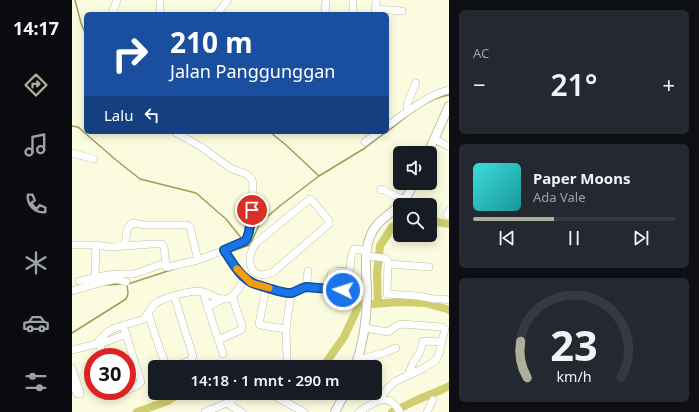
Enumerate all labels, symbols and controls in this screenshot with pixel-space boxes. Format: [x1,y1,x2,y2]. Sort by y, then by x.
text: 14:17 [13,16,59,40]
text: 210 m [170,23,253,61]
icon: right [104,28,156,80]
text: AC [473,44,489,62]
text: Jalan Panggunggan [170,59,335,83]
text: 21° [550,64,598,105]
text: − [473,69,486,99]
text: + [662,69,675,99]
icon: directions [22,71,50,99]
icon: left [141,104,163,126]
text: Lalu [104,105,133,125]
icon: music [22,131,50,159]
map controls [393,146,437,242]
button: sound [393,146,437,190]
text: Paper Moons [533,168,631,188]
text: Ada Vale [533,188,586,206]
icon: phone [22,190,50,218]
pin [235,193,269,227]
button: search [393,198,437,242]
icon: arrive [241,199,263,221]
icon: previous [496,227,518,249]
icon: pause [563,227,585,249]
icon: next [630,227,652,249]
icon: climate [22,249,50,277]
position arrow [322,269,364,311]
icon: car [22,309,50,337]
text: 23 [550,317,598,373]
speed limit sign: 30 [84,348,136,400]
text: km/h [556,367,592,386]
icon: filters [22,368,50,396]
text: 14:18 · 1 mnt · 290 m [191,370,339,390]

